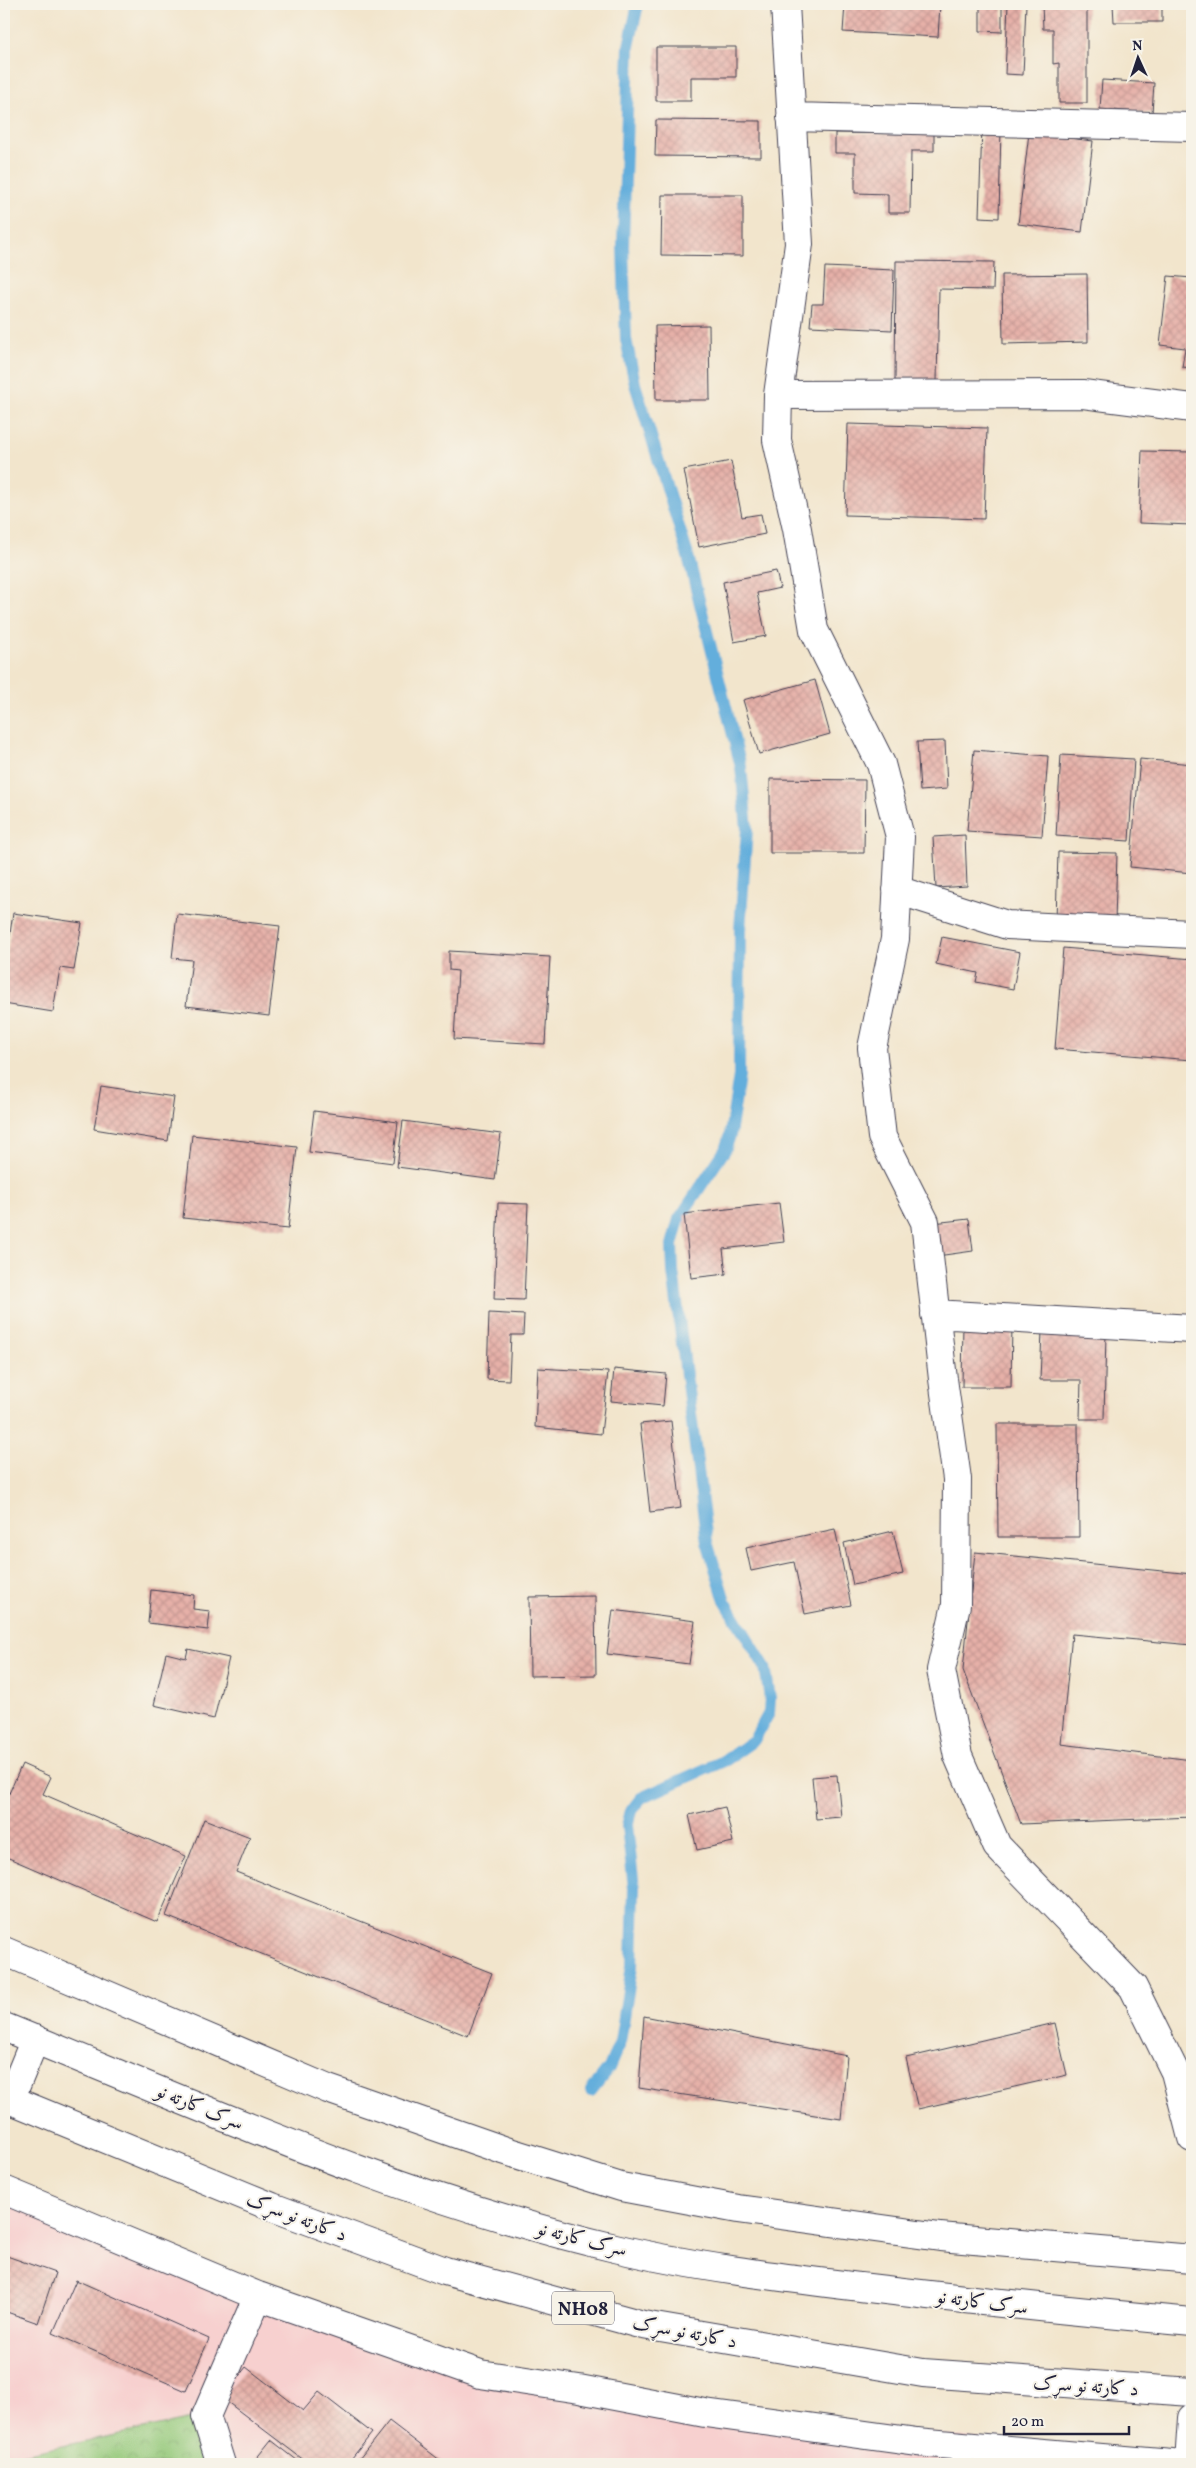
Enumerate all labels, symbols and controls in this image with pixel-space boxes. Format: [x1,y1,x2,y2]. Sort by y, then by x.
north arrow [1114,32,1164,82]
text: N [1132,37,1143,56]
street label: سرک کارته نو [149,2077,247,2138]
street label: د کارته نو سړک [242,2186,351,2250]
street label: سرک کارته نو [531,2215,630,2265]
street label: سرک کارته نو [932,2283,1029,2323]
road number: NH08 [552,2292,614,2324]
street label: د کارته نو سړک [630,2309,739,2357]
street label: د کارته نو سړک [1032,2369,1140,2405]
scale bar [1004,2403,1128,2435]
text: 20 m [1011,2412,1044,2433]

